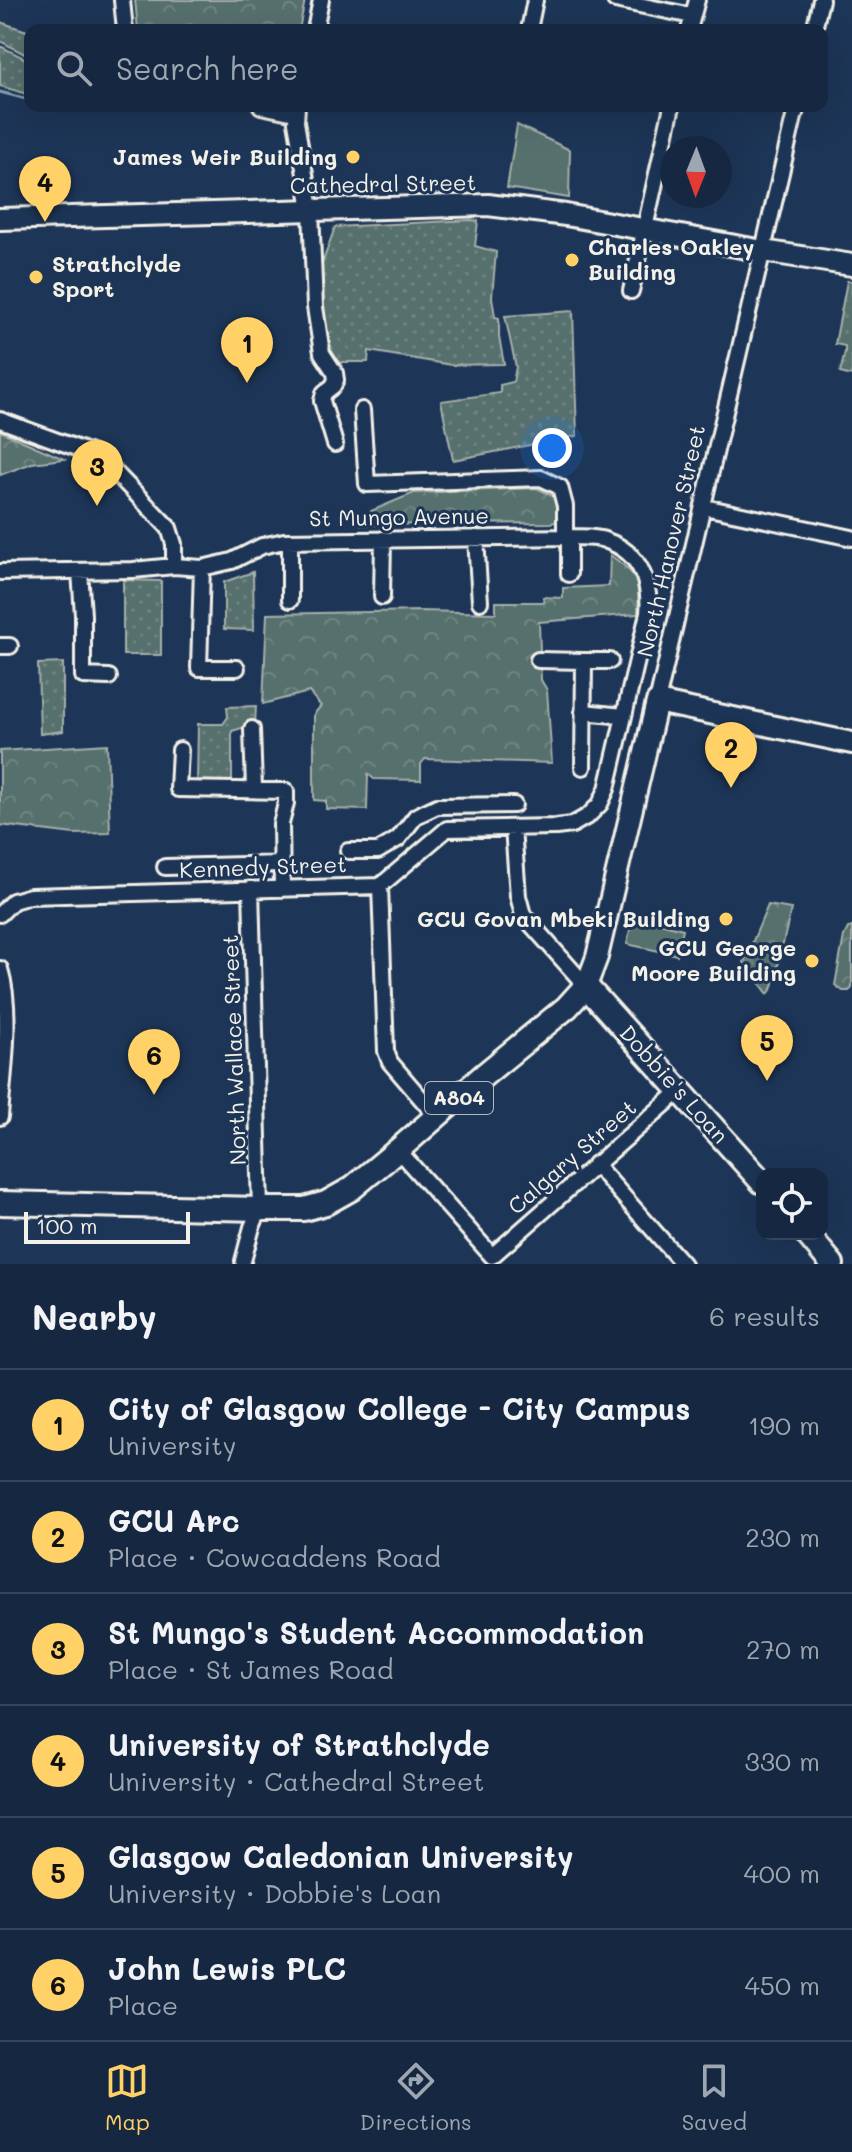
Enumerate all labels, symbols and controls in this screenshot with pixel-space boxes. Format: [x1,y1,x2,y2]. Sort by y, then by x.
search box [24,24,828,112]
icon: search [52,46,96,90]
text: Search here [116,48,299,88]
north arrow [660,136,732,208]
place label: James Weir Building [113,142,337,171]
marker: James Weir Building [344,148,362,166]
pin: 4 [19,156,71,222]
street label: Cathedral Street [290,167,476,200]
place label: Charles Oakley Building [588,232,754,286]
place label: Strathclyde Sport [52,249,181,303]
marker: Charles Oakley Building [563,251,581,269]
marker: Strathclyde Sport [27,268,45,286]
pin: 1 [221,317,273,383]
street label: North Hanover Street [630,422,711,660]
your location [532,428,572,468]
pin: 3 [71,440,123,506]
street label: St Mungo Avenue [309,500,489,533]
pin: 2 [705,722,757,788]
street label: Kennedy Street [179,849,347,884]
place label: GCU Govan Mbeki Building [417,904,710,933]
marker: GCU Govan Mbeki Building [717,910,735,928]
place label: GCU George Moore Building [631,933,796,987]
street label: North Wallace Street [215,934,252,1166]
marker: GCU George Moore Building [803,952,821,970]
pin: 5 [741,1015,793,1081]
street label: Dobbie's Loan [614,1018,735,1149]
pin: 6 [128,1029,180,1095]
road number: A804 [425,1082,493,1114]
street label: Calgary Street [501,1093,642,1220]
map controls [756,1168,828,1240]
button: locate [756,1168,828,1240]
scale bar [24,1208,190,1244]
text: 100 m [36,1211,98,1240]
text: Nearby [32,1294,157,1339]
text: 6 results [709,1299,820,1333]
text: City of Glasgow College - City Campus [108,1388,690,1428]
text: 1 [52,1408,64,1442]
text: 190 m [748,1408,820,1442]
text: University [108,1428,236,1462]
text: GCU Arc [108,1500,240,1540]
text: 2 [51,1520,65,1554]
text: 230 m [745,1520,820,1554]
text: Place · Cowcaddens Road [108,1540,441,1574]
text: St Mungo's Student Accommodation [108,1612,644,1652]
text: 3 [50,1632,66,1666]
text: 270 m [746,1632,820,1666]
text: Place · St James Road [108,1652,393,1686]
text: University of Strathclyde [108,1724,490,1764]
text: 4 [50,1744,66,1778]
text: 330 m [744,1744,820,1778]
text: University · Cathedral Street [108,1764,484,1798]
text: Glasgow Caledonian University [108,1836,573,1876]
text: 5 [50,1856,66,1890]
text: 400 m [744,1856,820,1890]
text: University · Dobbie's Loan [108,1876,441,1910]
text: John Lewis PLC [108,1948,346,1988]
text: 6 [50,1968,66,2002]
text: 450 m [744,1968,820,2002]
text: Place [108,1988,178,2022]
tab: Map [105,2059,150,2136]
tab: Directions [360,2059,472,2136]
tab: Saved [682,2059,747,2136]

